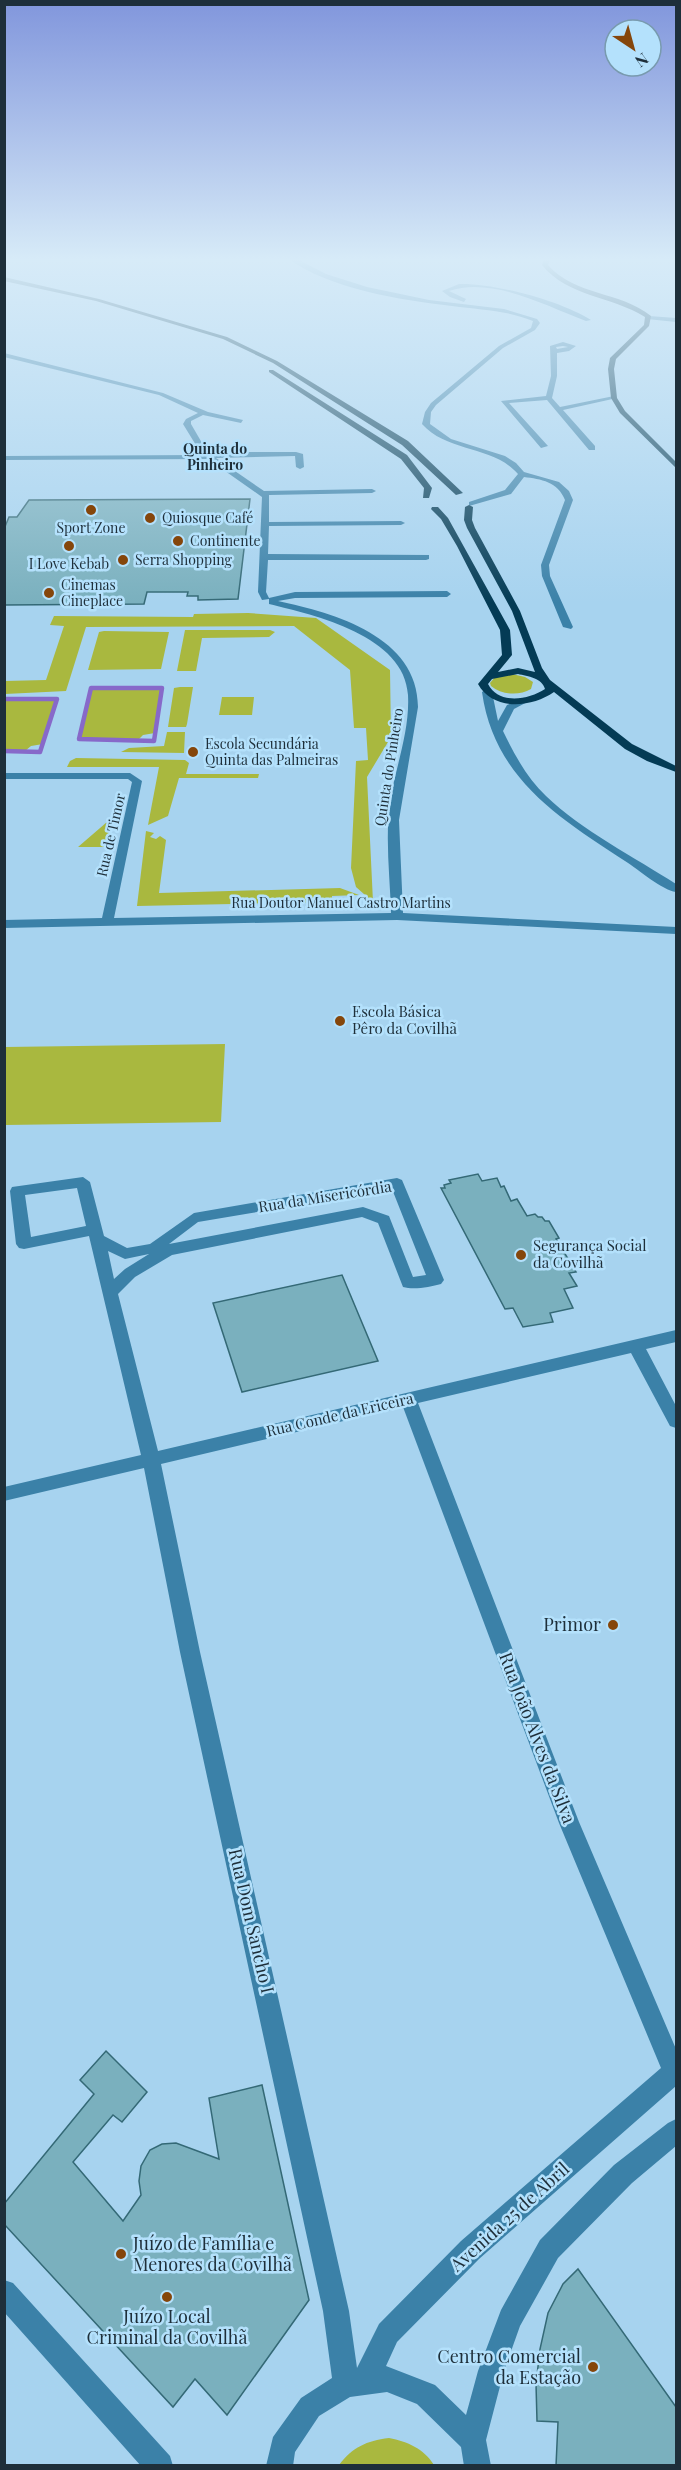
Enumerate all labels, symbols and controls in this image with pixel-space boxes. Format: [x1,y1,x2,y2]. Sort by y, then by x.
north arrow [603,18,663,78]
text: N [631,49,653,73]
district label: Quinta do Pinheiro [183,439,247,474]
marker: Sport Zone [84,503,98,517]
place label: Quiosque Café [162,508,253,527]
marker: Quiosque Café [143,511,157,525]
place label: Sport Zone [56,518,126,537]
place label: Continente [190,531,261,550]
marker: Continente [171,534,185,548]
marker: I Love Kebab [62,539,76,553]
place label: Serra Shopping [135,550,232,569]
marker: Serra Shopping [116,553,130,567]
place label: I Love Kebab [29,554,109,573]
place label: Cinemas Cineplace [61,575,123,610]
marker: Cinemas Cineplace [42,586,56,600]
street label: Quinta do Pinheiro [370,706,407,827]
place label: Escola Secundária Quinta das Palmeiras [205,734,338,769]
marker: Escola Secundária Quinta das Palmeiras [186,745,200,759]
street label: Rua de Timor [92,791,130,878]
street label: Rua Doutor Manuel Castro Martins [231,893,451,912]
place label: Escola Básica Pêro da Covilhã [352,1001,458,1038]
marker: Escola Básica Pêro da Covilhã [333,1014,347,1028]
street label: Rua da Misericórdia [257,1176,393,1216]
place label: Segurança Social da Covilhã [533,1235,647,1272]
marker: Segurança Social da Covilhã [514,1248,528,1262]
street label: Rua Conde da Ericeira [264,1387,416,1441]
place label: Primor [543,1612,601,1636]
marker: Primor [606,1618,620,1632]
street label: Rua João Alves da Silva [494,1649,582,1827]
street label: Rua Dom Sancho I [224,1846,280,1996]
street label: Avenida 25 de Abril [444,2156,574,2277]
place label: Juízo de Família e Menores da Covilhã [132,2231,292,2276]
marker: Juízo de Família e Menores da Covilhã [114,2247,128,2261]
marker: Juízo Local Criminal da Covilhã [160,2290,174,2304]
place label: Juízo Local Criminal da Covilhã [87,2304,247,2349]
place label: Centro Comercial da Estação [437,2344,581,2389]
marker: Centro Comercial da Estação [586,2360,600,2374]

